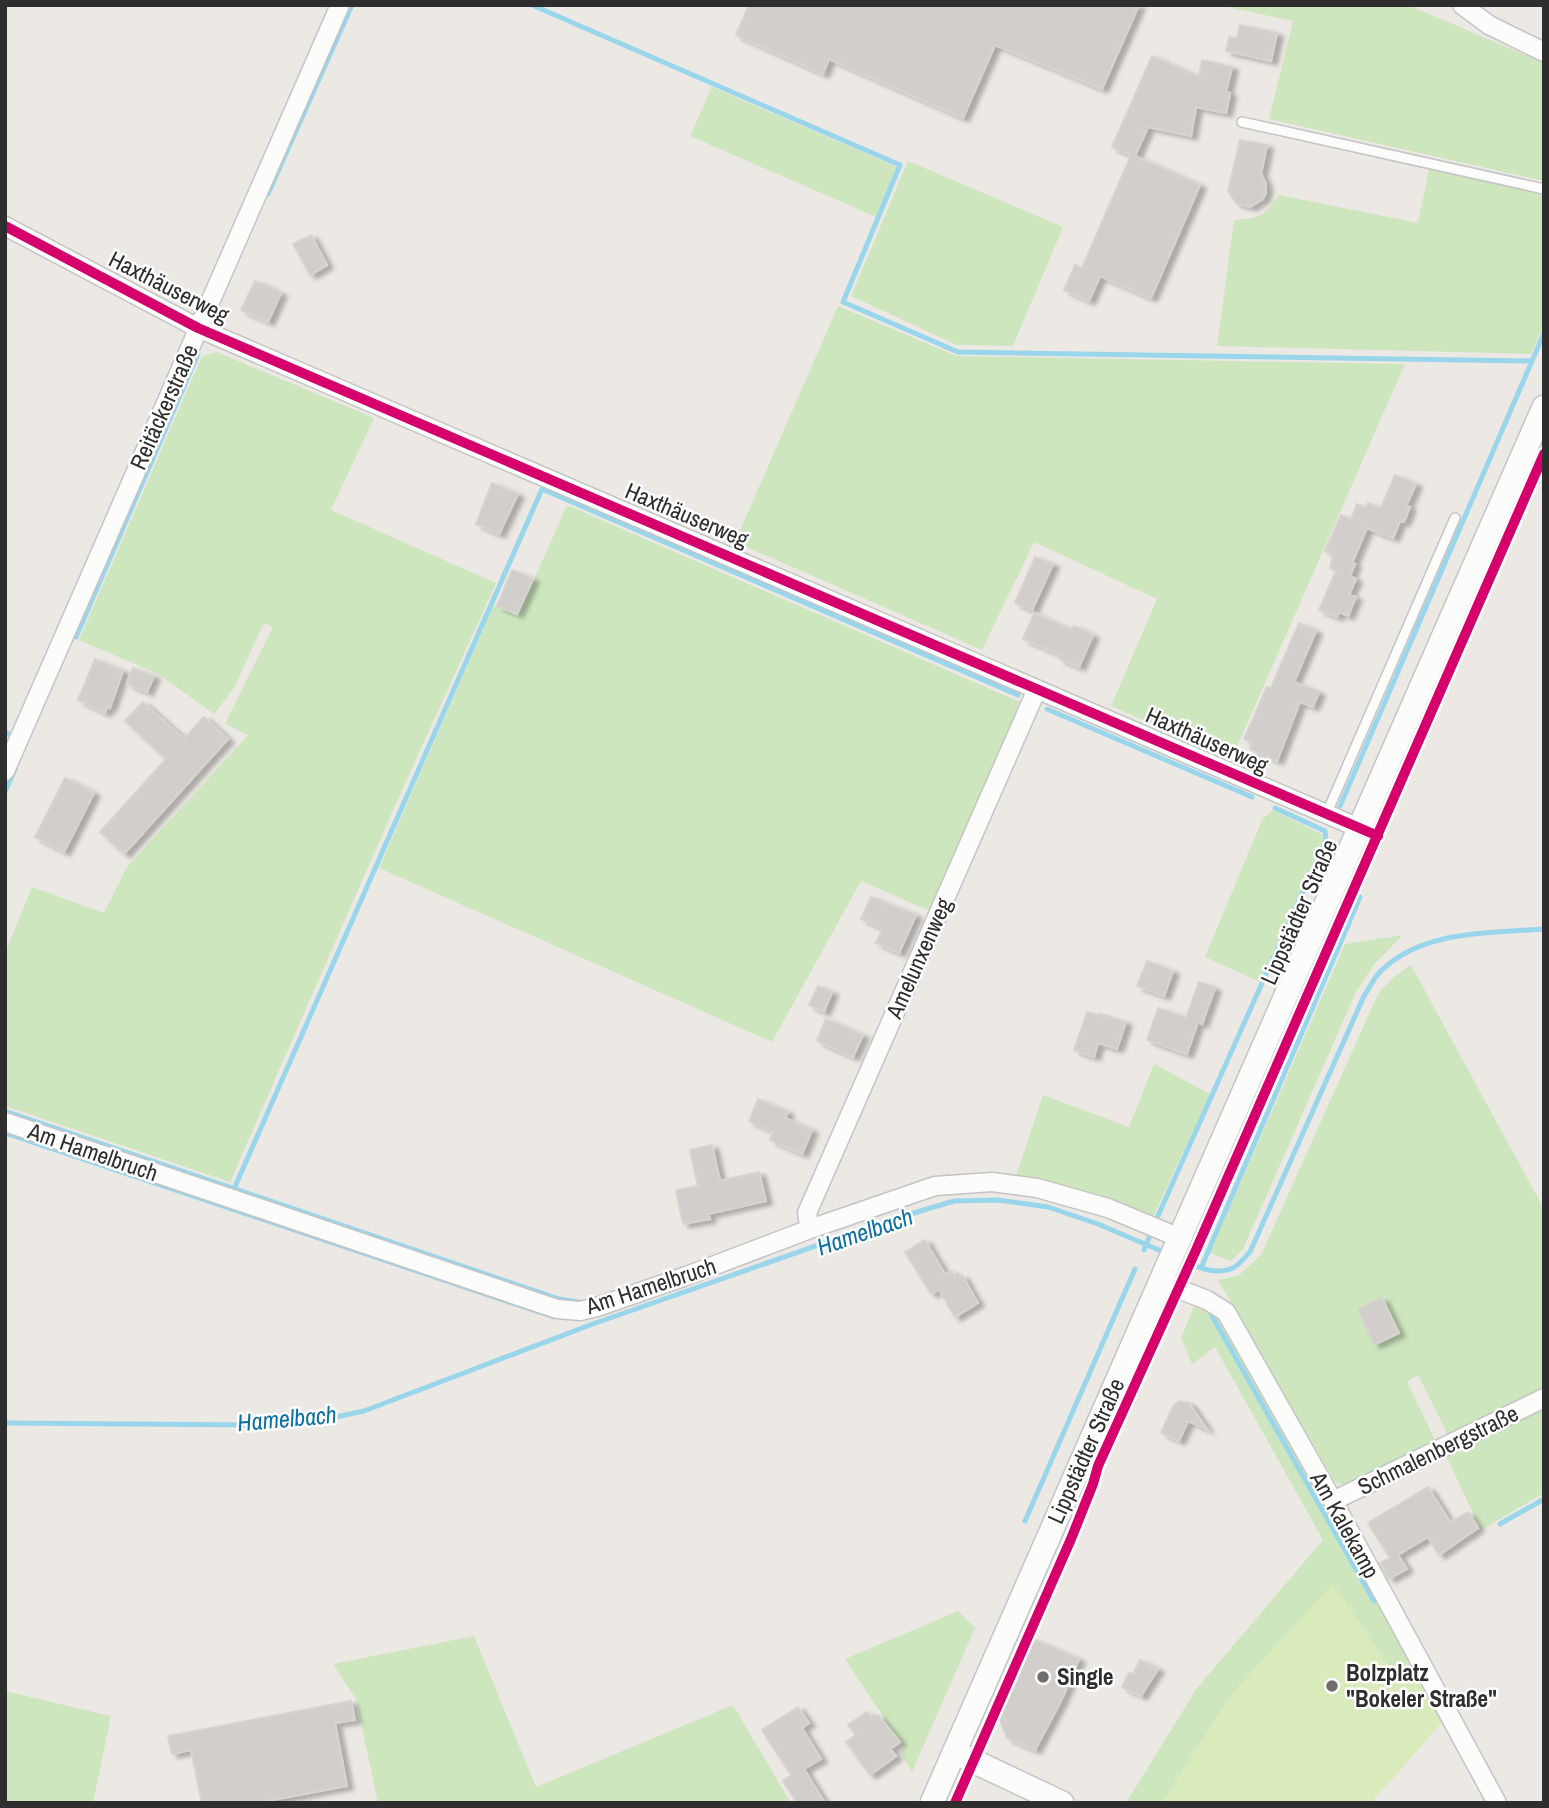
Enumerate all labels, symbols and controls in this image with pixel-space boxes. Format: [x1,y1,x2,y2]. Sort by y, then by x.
street label: Haxthäuserweg [104,243,235,330]
street label: Reitäckerstraße [122,339,205,474]
street label: Haxthäuserweg [621,475,754,555]
street label: Haxthäuserweg [1141,699,1274,781]
street label: Lippstädter Straße [1253,834,1344,989]
street label: Amelunxenweg [878,892,959,1024]
street label: Am Hamelbruch [23,1115,162,1188]
water label: Hamelbach [812,1200,917,1262]
street label: Am Hamelbruch [581,1250,720,1321]
street label: Lippstädter Straße [1040,1373,1131,1528]
street label: Schmalenbergstraße [1352,1397,1523,1502]
water label: Hamelbach [236,1398,338,1438]
street label: Am Kalekamp [1303,1465,1387,1584]
place label: Bolzplatz "Bokeler Straße" [1346,1657,1497,1714]
place label: Single [1057,1661,1114,1692]
marker: Single [1035,1669,1051,1685]
marker: Bolzplatz "Bokeler Straße" [1324,1678,1340,1694]

